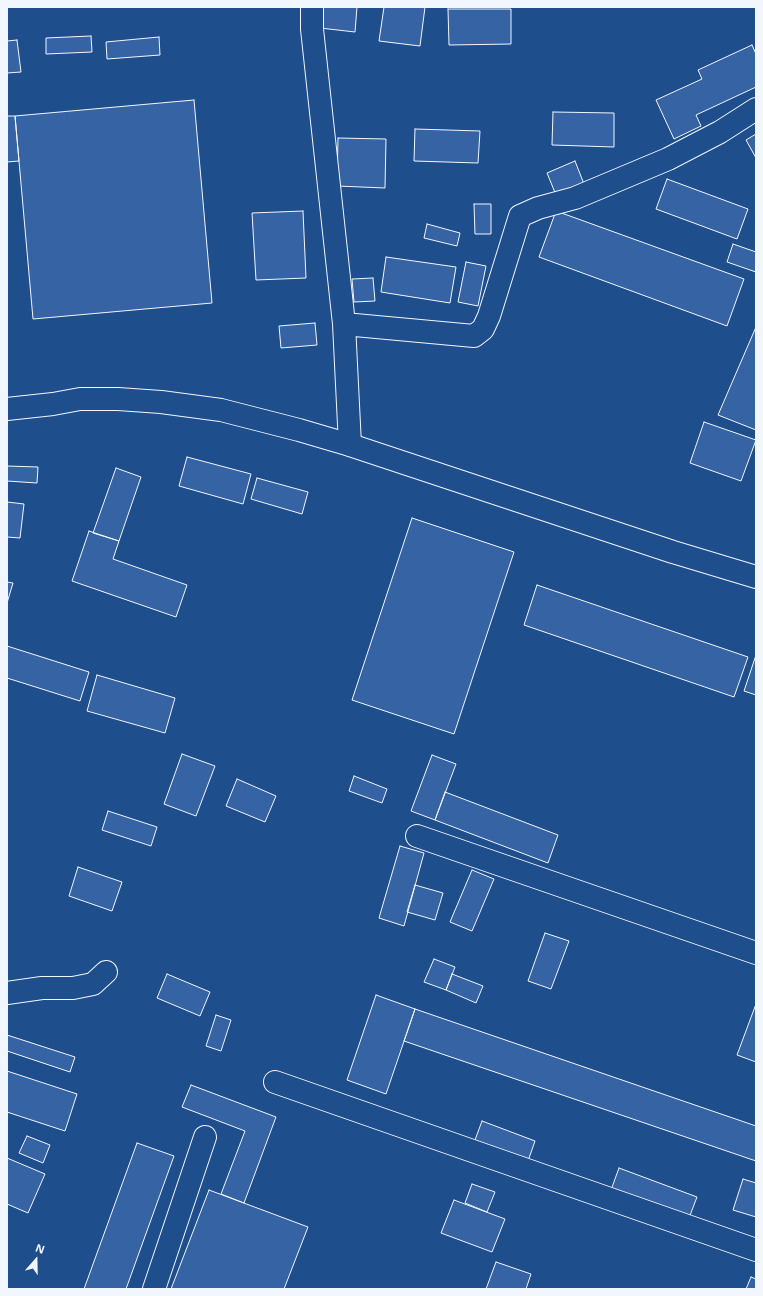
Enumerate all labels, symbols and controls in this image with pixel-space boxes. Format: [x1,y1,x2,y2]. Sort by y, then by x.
north arrow [16,1240,56,1280]
text: N [33,1240,47,1257]

